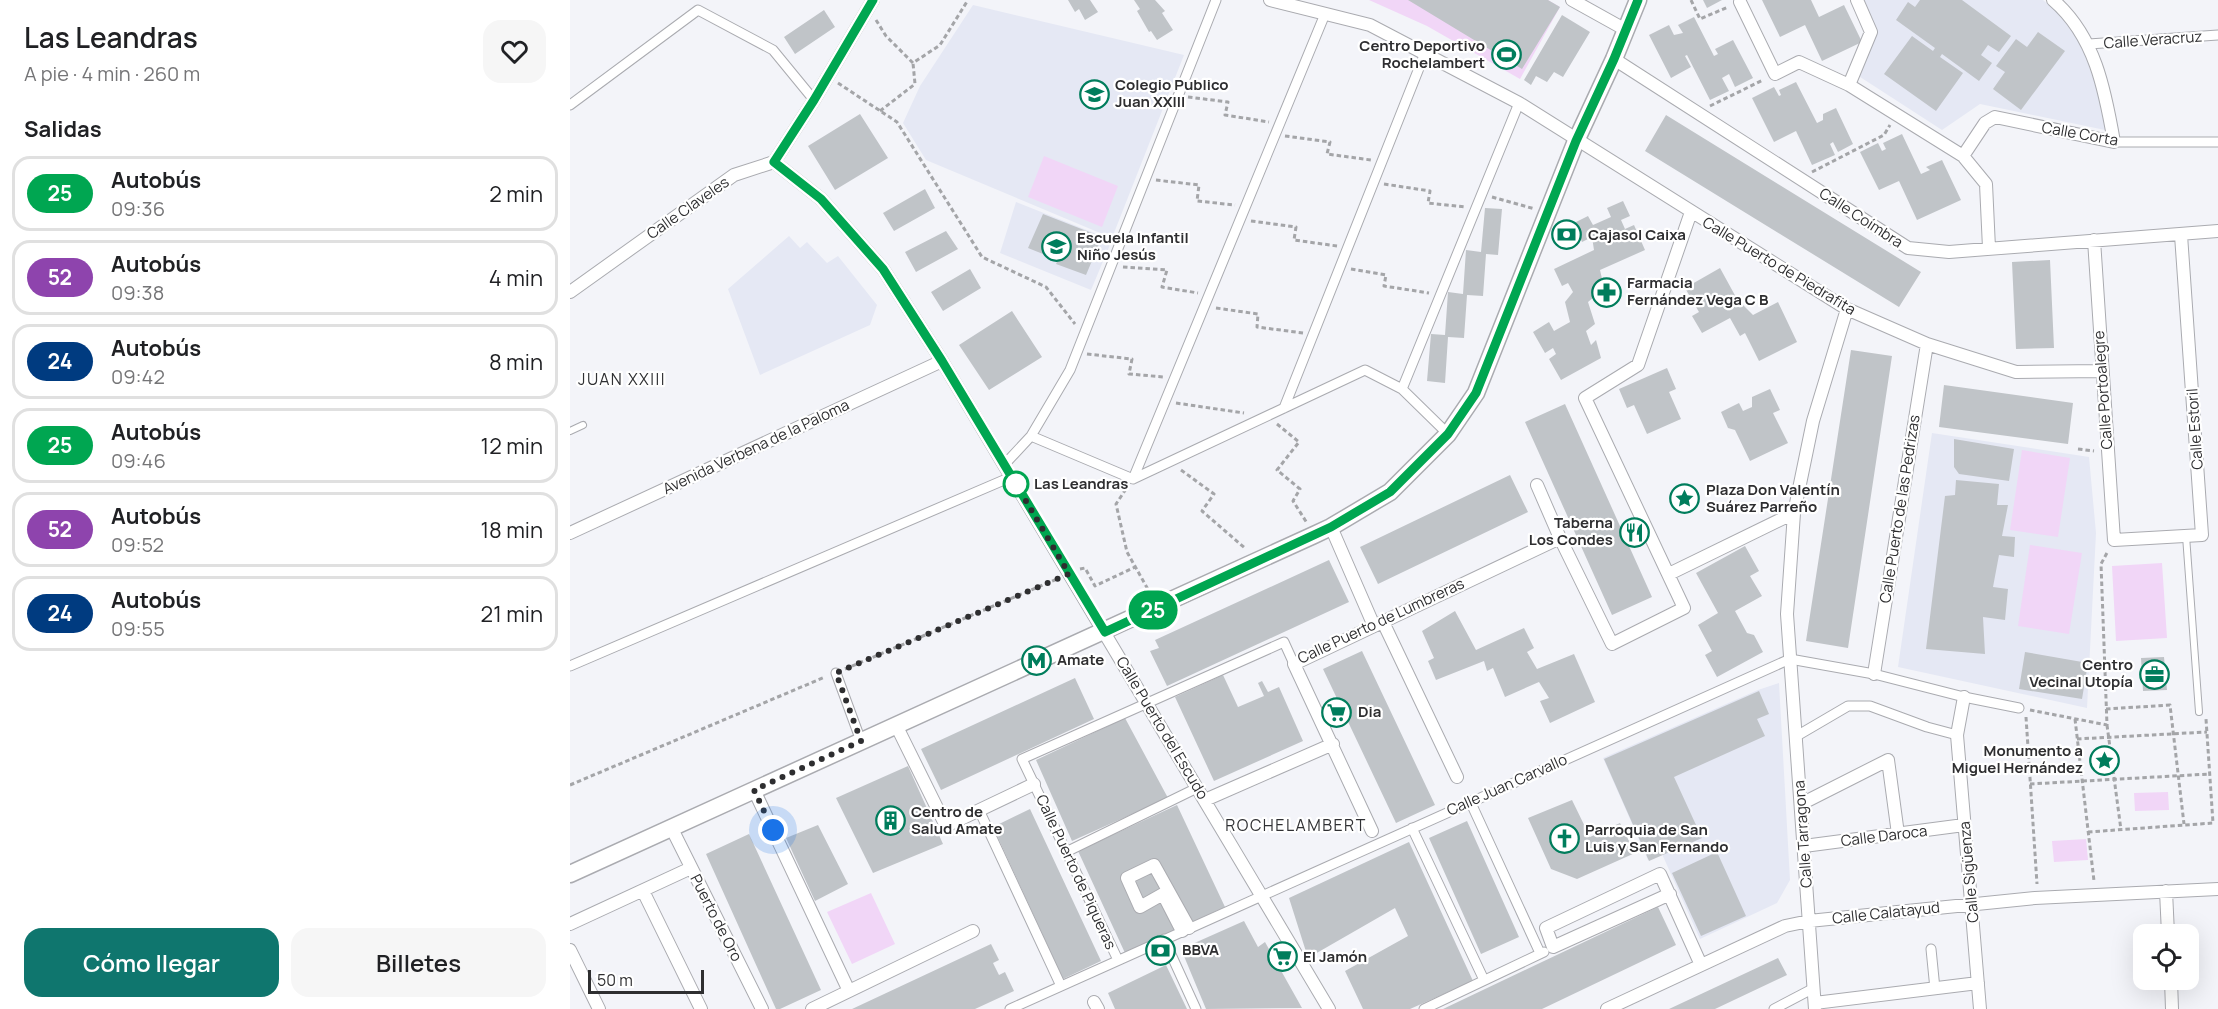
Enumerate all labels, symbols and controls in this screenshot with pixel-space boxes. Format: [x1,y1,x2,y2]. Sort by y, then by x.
text: Las Leandras [24,18,198,56]
button: heart [483,20,546,83]
street label: Calle Veracruz [2103,26,2203,53]
place label: Centro Deportivo Rochelambert [1359,35,1485,73]
sports icon: Centro Deportivo Rochelambert [1490,39,1522,71]
text: A pie · 4 min · 260 m [24,60,200,87]
place label: Colegio Publico Juan XXIII [1115,74,1229,112]
school or university icon: Colegio Publico Juan XXIII [1078,78,1110,110]
text: Salidas [24,114,102,144]
street label: Calle Corta [2040,116,2120,151]
text: Autobús [111,165,201,195]
street label: Calle Claveles [642,171,733,244]
text: 25 [48,179,72,207]
text: 2 min [489,179,543,209]
street label: Calle Coímbra [1815,183,1907,253]
text: 09:36 [111,195,165,222]
street label: Calle Puerto de Piedrafita [1699,211,1860,320]
bank icon: Cajasol Caixa [1551,219,1583,251]
place label: Cajasol Caixa [1588,224,1686,245]
place label: Escuela Infantil Niño Jesús [1077,227,1189,265]
school or university icon: Escuela Infantil Niño Jesús [1040,231,1072,263]
text: Autobús [111,249,201,279]
text: 52 [48,263,72,291]
text: 4 min [489,263,543,293]
place label: Farmacia Fernández Vega C B [1627,272,1769,310]
pharmacy icon: Farmacia Fernández Vega C B [1590,276,1622,308]
text: 09:38 [111,279,164,306]
street label: Calle Portoalegre [2088,330,2117,450]
text: Autobús [111,333,201,363]
text: 24 [48,347,72,375]
text: 8 min [489,347,543,377]
text: 09:42 [111,363,165,390]
district label: JUAN XXIII [578,368,666,390]
street label: Calle Estoril [2181,388,2208,470]
street label: Avenida Verbena de la Paloma [659,394,852,499]
street label: Calle Puerto de las Pedrizas [1874,413,1925,604]
text: Autobús [111,417,201,447]
text: 25 [48,431,72,459]
text: 12 min [481,431,543,461]
text: 09:46 [111,447,166,474]
marker: Las Leandras [1003,471,1029,497]
place label: Las Leandras [1034,473,1128,494]
place label: Plaza Don Valentín Suárez Parreño [1706,479,1840,517]
place icon: Plaza Don Valentín Suárez Parreño [1669,483,1701,515]
text: Autobús [111,501,201,531]
place label: Taberna Los Condes [1529,512,1613,550]
text: 52 [48,515,72,543]
text: 18 min [480,515,543,545]
restaurant icon: Taberna Los Condes [1618,516,1650,548]
text: 09:52 [111,531,164,558]
street label: Calle Puerto de Lumbreras [1294,573,1468,668]
text: Autobús [111,585,201,615]
line badge: 25 [1126,590,1180,630]
text: 25 [1141,596,1165,624]
text: 24 [48,599,72,627]
text: 21 min [481,599,543,629]
text: 09:55 [111,615,165,642]
metro station icon: Amate [1020,644,1052,676]
place label: Amate [1057,649,1104,670]
street label: Calle Puerto del Escudo [1111,652,1213,803]
place label: Centro Vecinal Utopía [2029,654,2133,692]
office icon: Centro Vecinal Utopía [2138,658,2170,690]
supermarket icon: Dia [1321,696,1353,728]
place label: Dia [1358,701,1381,722]
place label: Monumento a Miguel Hernández [1952,740,2083,778]
place icon: Monumento a Miguel Hernández [2088,744,2120,776]
street label: Calle Juan Carvallo [1443,749,1570,821]
street label: Calle Tarragona [1788,779,1817,889]
street label: Calle Puerto de Piqueras [1031,791,1122,953]
place label: Centro de Salud Amate [911,801,1003,839]
building icon: Centro de Salud Amate [874,805,906,837]
district label: ROCHELAMBERT [1225,814,1367,836]
your location [758,815,788,845]
place label: Parroquia de San Luis y San Fernando [1585,819,1728,857]
street label: Calle Daroca [1839,820,1928,851]
street label: Calle Sigüenza [1954,820,1983,924]
church icon: Parroquia de San Luis y San Fernando [1548,823,1580,855]
street label: Puerto de Oro [685,871,748,965]
street label: Calle Calatayud [1831,896,1941,929]
map controls [2133,924,2199,990]
button: locate [2133,924,2199,990]
button: Cómo llegar [24,928,279,997]
button: Billetes [291,928,546,997]
bank icon: BBVA [1145,934,1177,966]
place label: BBVA [1182,939,1219,960]
supermarket icon: El Jamón [1266,941,1298,973]
place label: El Jamón [1303,946,1367,967]
scale bar [588,967,704,994]
text: 50 m [597,969,633,991]

